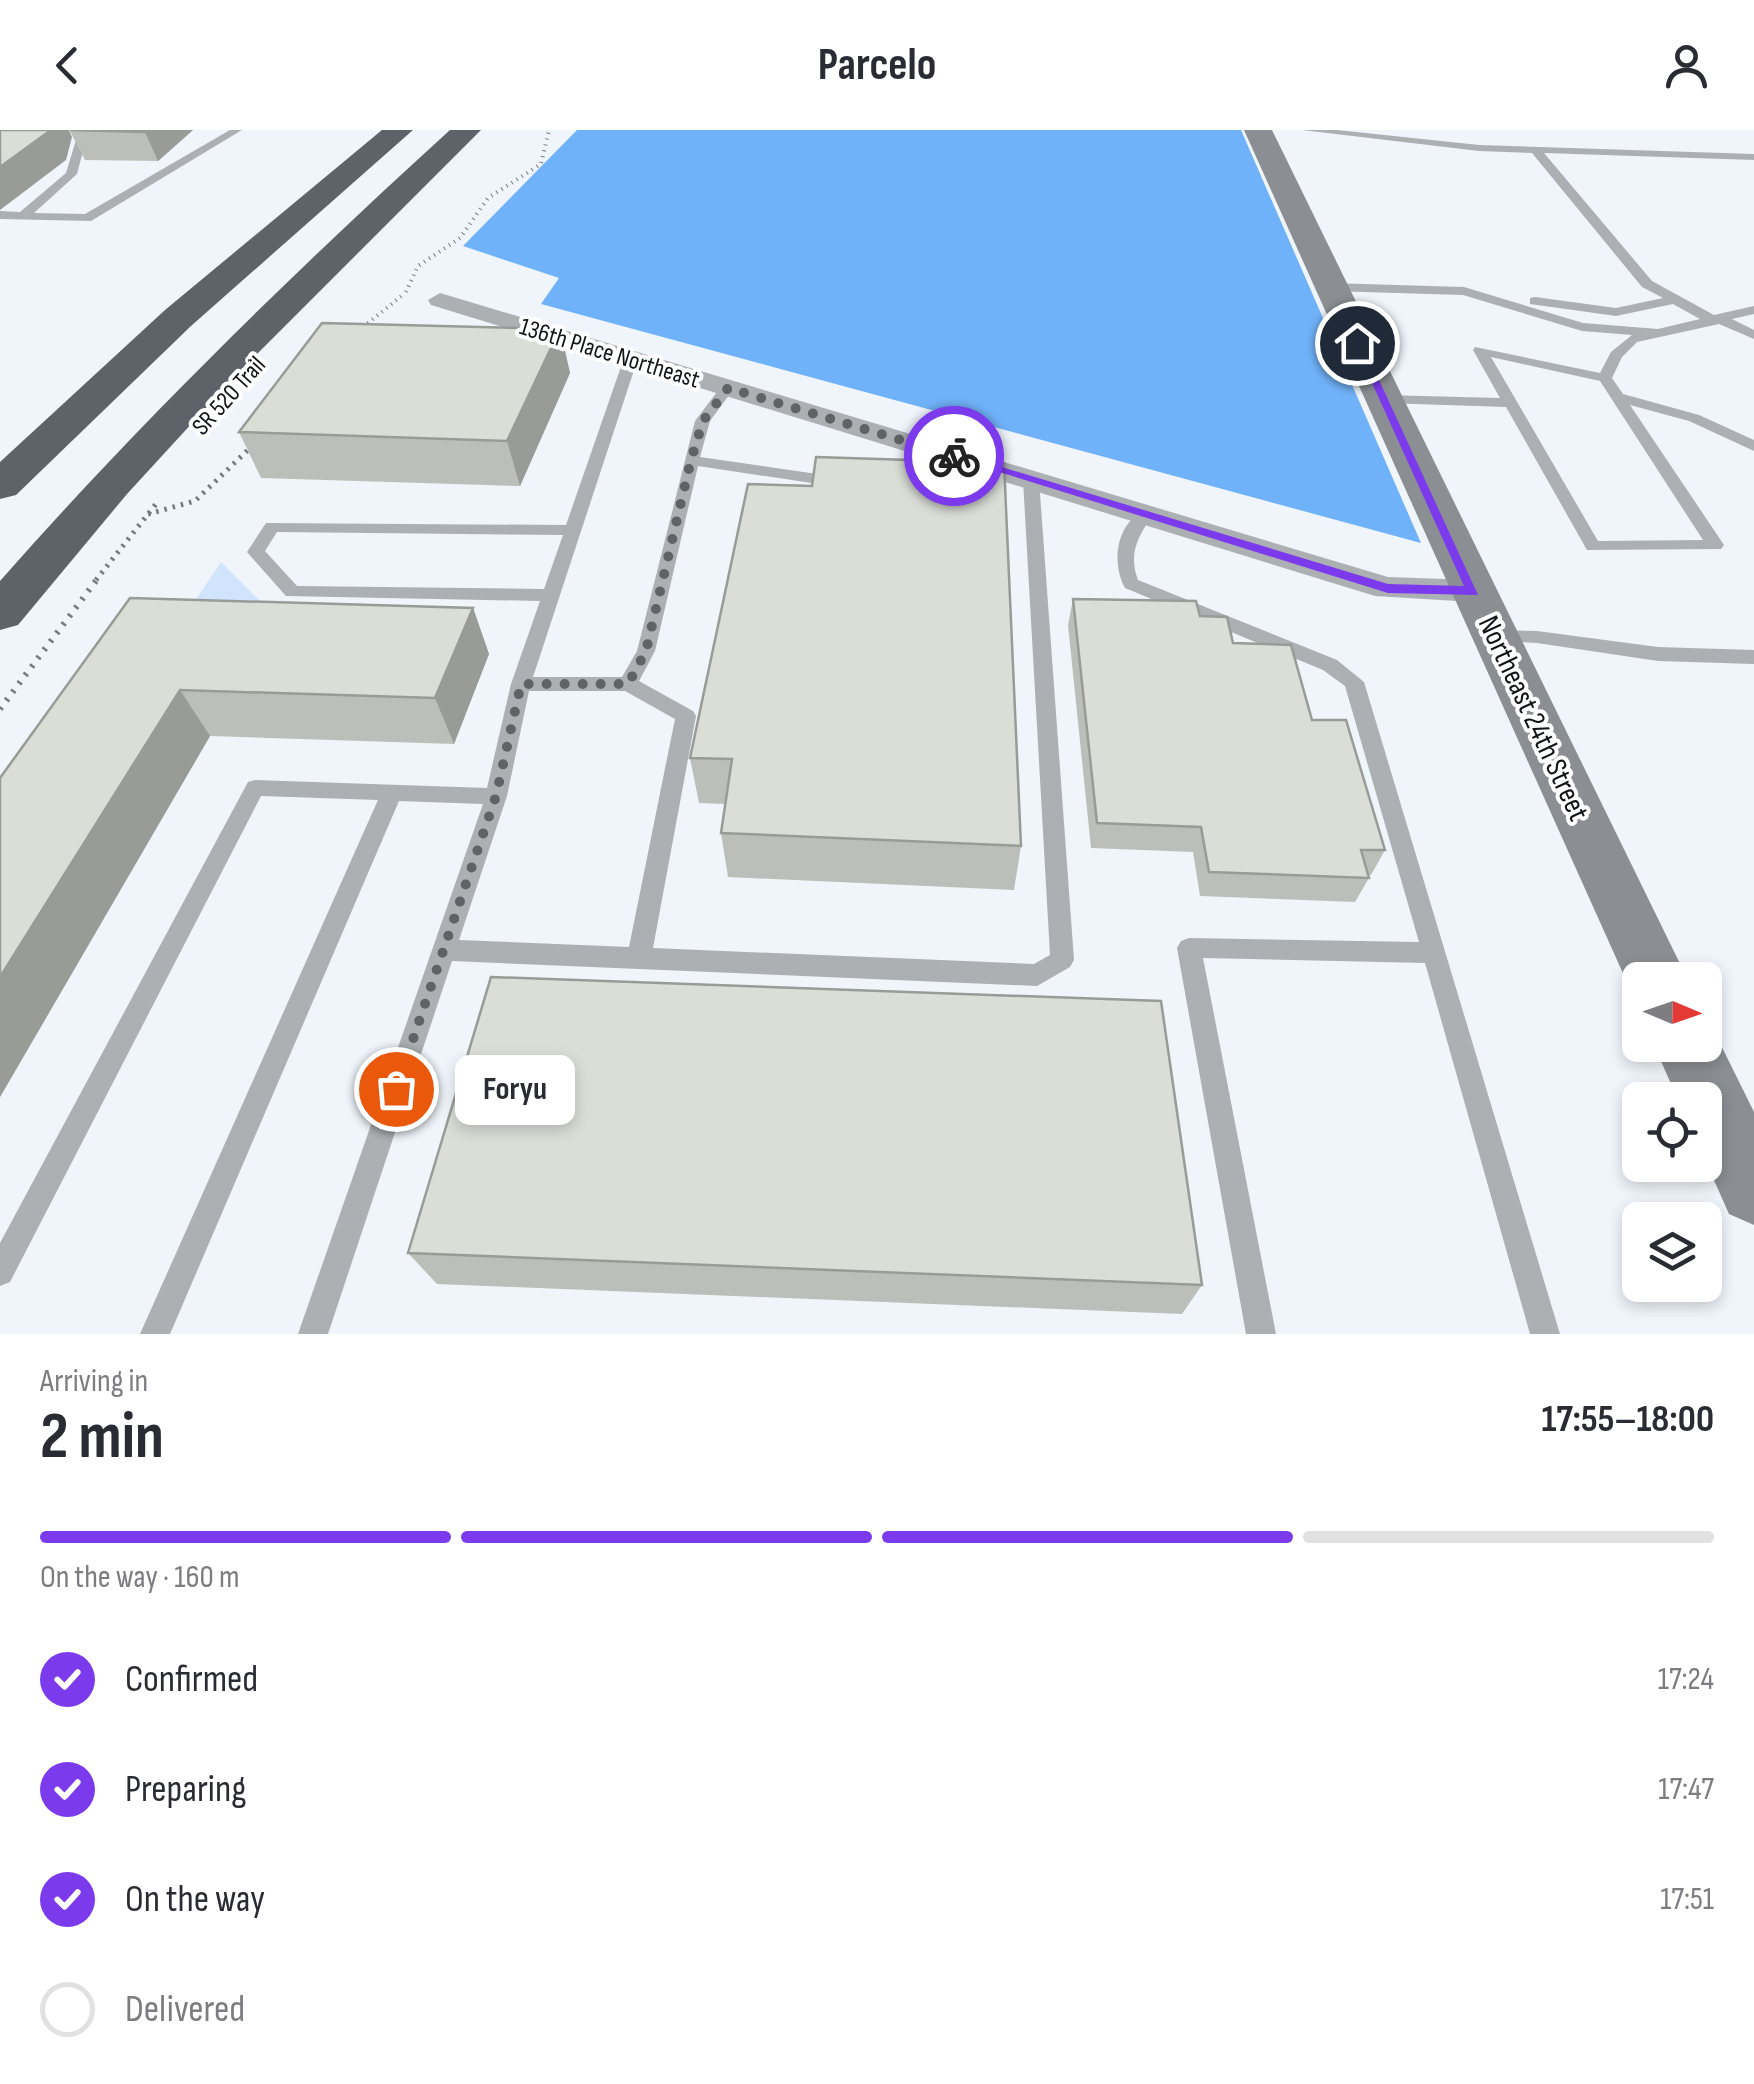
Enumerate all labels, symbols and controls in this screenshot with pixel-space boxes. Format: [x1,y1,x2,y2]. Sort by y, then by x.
icon: back [40,38,95,93]
text: Parcelo [818,38,936,93]
icon: person [1659,38,1714,93]
pin [1315,301,1400,386]
street label: 136th Place Northeast [516,311,703,396]
icon: home [1330,316,1385,371]
street label: SR 520 Trail [186,350,273,442]
courier [904,406,1004,506]
icon: bike [927,429,982,484]
street label: Northeast 24th Street [1470,610,1596,827]
north arrow [1622,962,1722,1062]
map controls [1622,962,1722,1302]
pin [354,1047,439,1132]
callout: Foryu [456,1054,576,1124]
icon: bag [369,1062,424,1117]
text: Foryu [483,1070,547,1109]
button: locate [1622,1082,1722,1182]
button: layers [1622,1202,1722,1302]
text: Arriving in [40,1362,148,1401]
text: 17:55–18:00 [1542,1397,1714,1442]
text: 2 min [40,1399,164,1477]
text: On the way · 160 m [40,1558,239,1597]
icon: check [40,1652,95,1707]
text: Confirmed [125,1657,258,1702]
text: 17:24 [1658,1660,1714,1699]
icon: check [40,1762,95,1817]
text: Preparing [125,1767,246,1812]
text: 17:47 [1658,1770,1714,1809]
icon: check [40,1872,95,1927]
text: On the way [125,1877,265,1922]
text: 17:51 [1660,1880,1714,1919]
text: Delivered [125,1987,245,2032]

